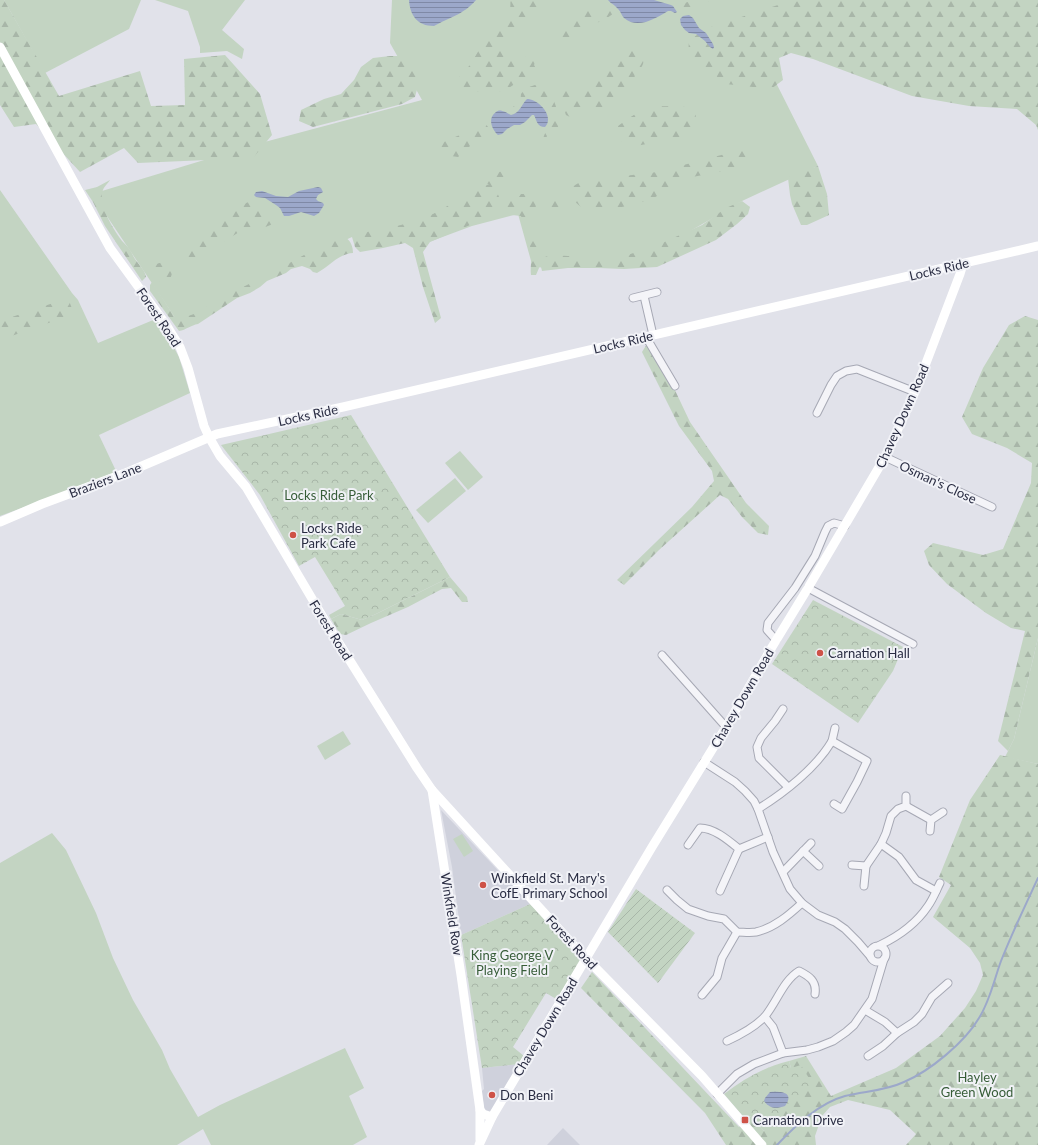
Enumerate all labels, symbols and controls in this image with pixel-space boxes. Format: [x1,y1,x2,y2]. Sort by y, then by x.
street label: Locks Ride [908,254,970,284]
street label: Forest Road [133,284,185,350]
street label: Locks Ride [592,327,654,357]
street label: Chavey Down Road [872,362,932,470]
street label: Locks Ride [277,401,339,429]
street label: Osman's Close [897,457,979,507]
street label: Braziers Lane [67,459,144,501]
park label: Locks Ride Park [284,487,374,503]
place label: Locks Ride Park Cafe [301,520,362,551]
marker: Locks Ride Park Cafe [288,530,298,540]
street label: Forest Road [306,597,356,663]
place label: Carnation Hall [828,645,910,661]
street label: Chavey Down Road [707,646,777,750]
marker: Carnation Hall [815,648,825,658]
place label: Winkfield St. Mary's CofE Primary School [491,870,608,901]
street label: Winkfield Row [438,871,466,957]
marker: Winkfield St. Mary's CofE Primary School [478,880,488,890]
street label: Forest Road [543,912,601,972]
park label: King George V Playing Field [471,947,553,978]
street label: Chavey Down Road [509,975,581,1079]
park label: Hayley Green Wood [941,1069,1013,1100]
place label: Don Beni [500,1087,553,1103]
marker: Don Beni [487,1090,497,1100]
place label: Carnation Drive [753,1112,844,1128]
marker: Carnation Drive [740,1115,750,1125]

